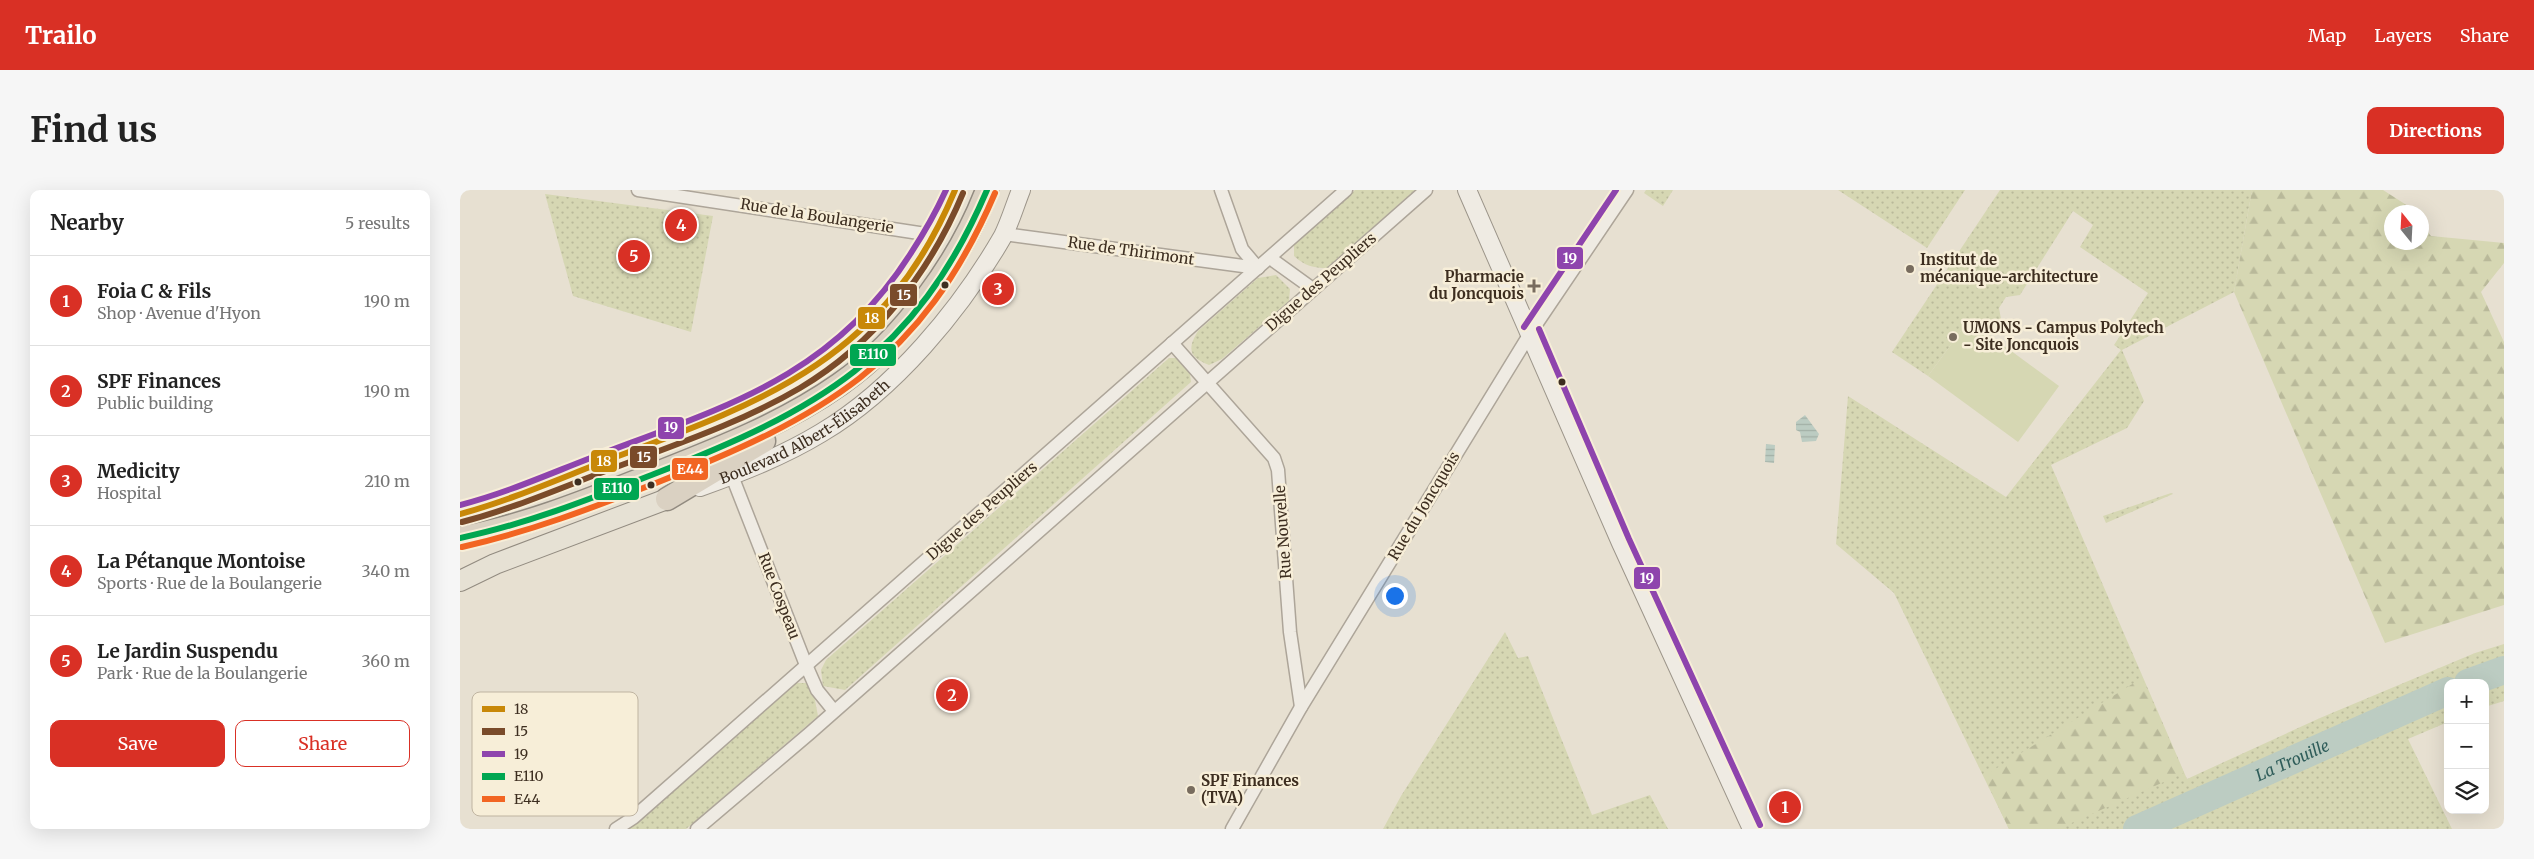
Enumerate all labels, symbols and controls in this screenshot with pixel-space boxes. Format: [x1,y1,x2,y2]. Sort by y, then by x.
text: Trailo [25,20,97,51]
text: Map [2308,24,2346,47]
text: Layers [2374,24,2432,47]
text: Share [2460,24,2509,47]
button: Directions [2367,107,2504,154]
text: Find us [30,108,157,152]
street label: Rue de la Boulangerie [739,194,895,237]
north arrow [2384,205,2429,250]
pin: 4 [665,206,697,244]
text: Nearby [50,209,124,236]
text: 5 results [345,213,410,233]
street label: Digue des Peupliers [1261,228,1380,335]
street label: Rue de Thirimont [1067,232,1196,269]
pin: 5 [618,237,650,275]
line badge: 19 [1556,246,1584,270]
text: 19 [1563,249,1577,267]
place label: Institut de mécanique-architecture [1920,250,2098,286]
marker: Institut de mécanique-architecture [1904,263,1916,275]
place label: Pharmacie du Joncquois [1429,267,1524,303]
pin: 3 [982,270,1014,308]
text: Foia C & Fils [97,279,211,303]
unlabelled marker [940,280,950,290]
marker: Pharmacie du Joncquois [1528,280,1540,292]
line badge: 15 [889,283,918,307]
text: 15 [897,286,911,304]
text: 1 [62,291,70,311]
text: 190 m [364,291,410,311]
text: Shop · Avenue d'Hyon [97,303,261,323]
line badge: 18 [857,306,886,330]
text: 18 [865,309,880,327]
place label: UMONS - Campus Polytech - Site Joncquois [1963,318,2164,354]
marker: UMONS - Campus Polytech - Site Joncquois [1947,331,1959,343]
line badge: E110 [849,343,897,367]
text: E110 [858,345,888,363]
text: SPF Finances [97,369,221,393]
street label: Boulevard Albert-Élisabeth [717,375,894,488]
unlabelled marker [1557,377,1567,387]
text: 2 [61,381,71,401]
text: 190 m [364,381,410,401]
text: Public building [97,393,213,413]
line badge: 19 [657,416,685,440]
text: 19 [664,418,678,436]
line badge: 15 [629,445,658,469]
text: 15 [637,448,651,466]
street label: Rue du Joncquois [1384,448,1463,563]
line badge: 18 [590,449,618,473]
text: 18 [597,452,612,470]
line badge: E44 [671,457,709,481]
street label: Digue des Peupliers [922,457,1041,564]
text: Medicity [97,459,180,483]
text: E44 [677,460,704,478]
text: 3 [61,471,71,491]
text: 210 m [365,471,410,491]
unlabelled marker [573,477,583,487]
line badge: E110 [593,477,640,501]
text: E110 [602,479,632,497]
unlabelled marker [646,480,656,490]
text: Hospital [97,483,161,503]
street label: Rue Nouvelle [1270,484,1295,579]
text: La Pétanque Montoise [97,549,305,573]
street label: Rue Cospeau [754,550,805,642]
text: 4 [61,561,71,581]
text: 340 m [361,561,410,581]
line badge: 19 [1633,566,1661,590]
text: 19 [1640,569,1654,587]
text: Sports · Rue de la Boulangerie [97,573,322,593]
your location [1382,583,1408,609]
text: Le Jardin Suspendu [97,639,278,663]
text: 5 [61,651,71,671]
text: 360 m [361,651,410,671]
text: Park · Rue de la Boulangerie [97,663,307,683]
pin: 2 [936,676,968,714]
map controls [2444,679,2489,814]
button: + [2444,679,2489,724]
legend [472,692,638,816]
text: 18 [514,700,528,718]
button: Save [50,720,225,767]
button: Share [235,720,410,767]
text: 15 [514,722,528,740]
button: − [2444,724,2489,769]
water label: La Trouille [2252,735,2332,785]
text: 19 [514,745,528,763]
text: E110 [514,767,543,785]
button: layers [2444,769,2489,814]
place label: SPF Finances (TVA) [1201,771,1299,807]
marker: SPF Finances (TVA) [1185,784,1197,796]
pin: 1 [1769,788,1801,826]
text: E44 [514,790,541,808]

